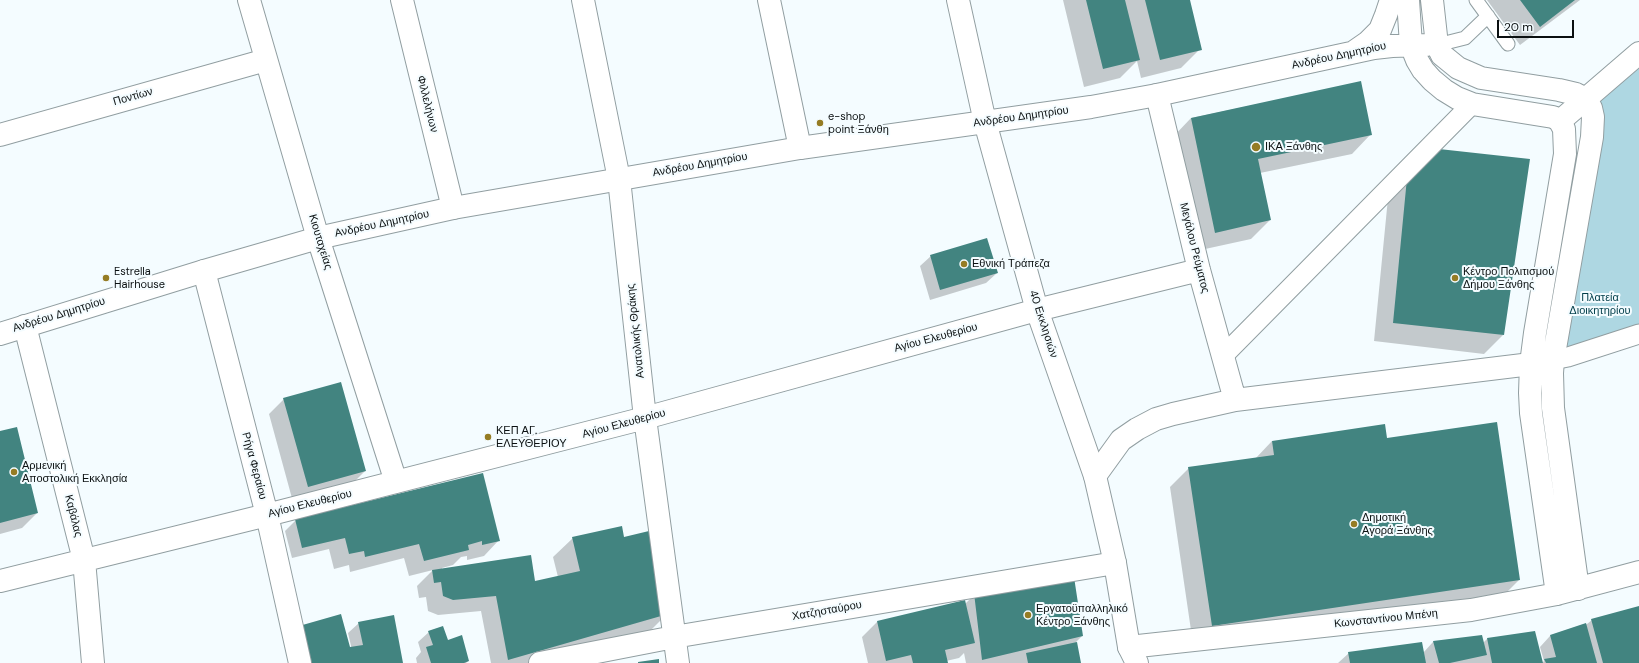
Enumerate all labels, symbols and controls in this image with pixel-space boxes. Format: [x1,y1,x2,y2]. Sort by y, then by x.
scale bar [1499,12,1576,38]
text: 20 m [1504,19,1533,35]
street label: Ανδρέου Δημητρίου [1291,40,1387,72]
street label: Φιλλελήνων [414,74,440,134]
street label: Ποντίων [112,85,154,109]
street label: Ανδρέου Δημητρίου [973,104,1069,130]
place label: e-shop point Ξάνθη [828,110,889,136]
marker: e-shop point Ξάνθη [815,118,825,128]
place label: ΙΚΑ Ξάνθης [1265,140,1322,154]
marker: ΙΚΑ Ξάνθης [1250,141,1262,153]
street label: Ανδρέου Δημητρίου [652,150,748,180]
street label: Μεγάλου Ρεύματος [1176,201,1212,295]
street label: Ανδρέου Δημητρίου [334,208,430,240]
street label: Κιουταχείας [305,213,335,271]
place label: Εθνική Τράπεζα [972,257,1050,271]
marker: Εθνική Τράπεζα [959,259,969,269]
place label: Estrella Hairhouse [114,265,165,291]
place label: Κέντρο Πολιτισμού Δήμου Ξάνθης [1463,265,1554,291]
marker: Estrella Hairhouse [101,273,111,283]
marker: Κέντρο Πολιτισμού Δήμου Ξάνθης [1450,273,1460,283]
street label: Ανατολικής Θράκης [624,283,648,379]
street label: 40 Εκκλησιών [1026,288,1060,360]
park label: Πλατεία Διοικητηρίου [1569,291,1631,317]
street label: Ανδρέου Δημητρίου [11,295,107,335]
street label: Αγίου Ελευθερίου [893,321,979,355]
street label: Αγίου Ελευθερίου [581,407,667,441]
place label: ΚΕΠ ΑΓ. ΕΛΕΥΘΕΡΙΟΥ [496,424,567,450]
street label: Ρήγα Φεραίου [239,431,269,501]
marker: ΚΕΠ ΑΓ. ΕΛΕΥΘΕΡΙΟΥ [483,432,493,442]
place label: Αρμενική Αποστολική Εκκλησία [22,459,127,485]
marker: Αρμενική Αποστολική Εκκλησία [9,467,19,477]
street label: Αγίου Ελευθερίου [267,487,353,521]
street label: Καβάλας [61,493,85,539]
place label: Δημοτική Αγορά Ξάνθης [1362,511,1433,537]
marker: Δημοτική Αγορά Ξάνθης [1349,519,1359,529]
street label: Χατζησταύρου [791,598,863,624]
place label: Εργατοϋπαλληλικό Κέντρο Ξάνθης [1036,602,1128,628]
street label: Κωνσταντίνου Μπένη [1333,607,1439,631]
marker: Εργατοϋπαλληλικό Κέντρο Ξάνθης [1023,610,1033,620]

